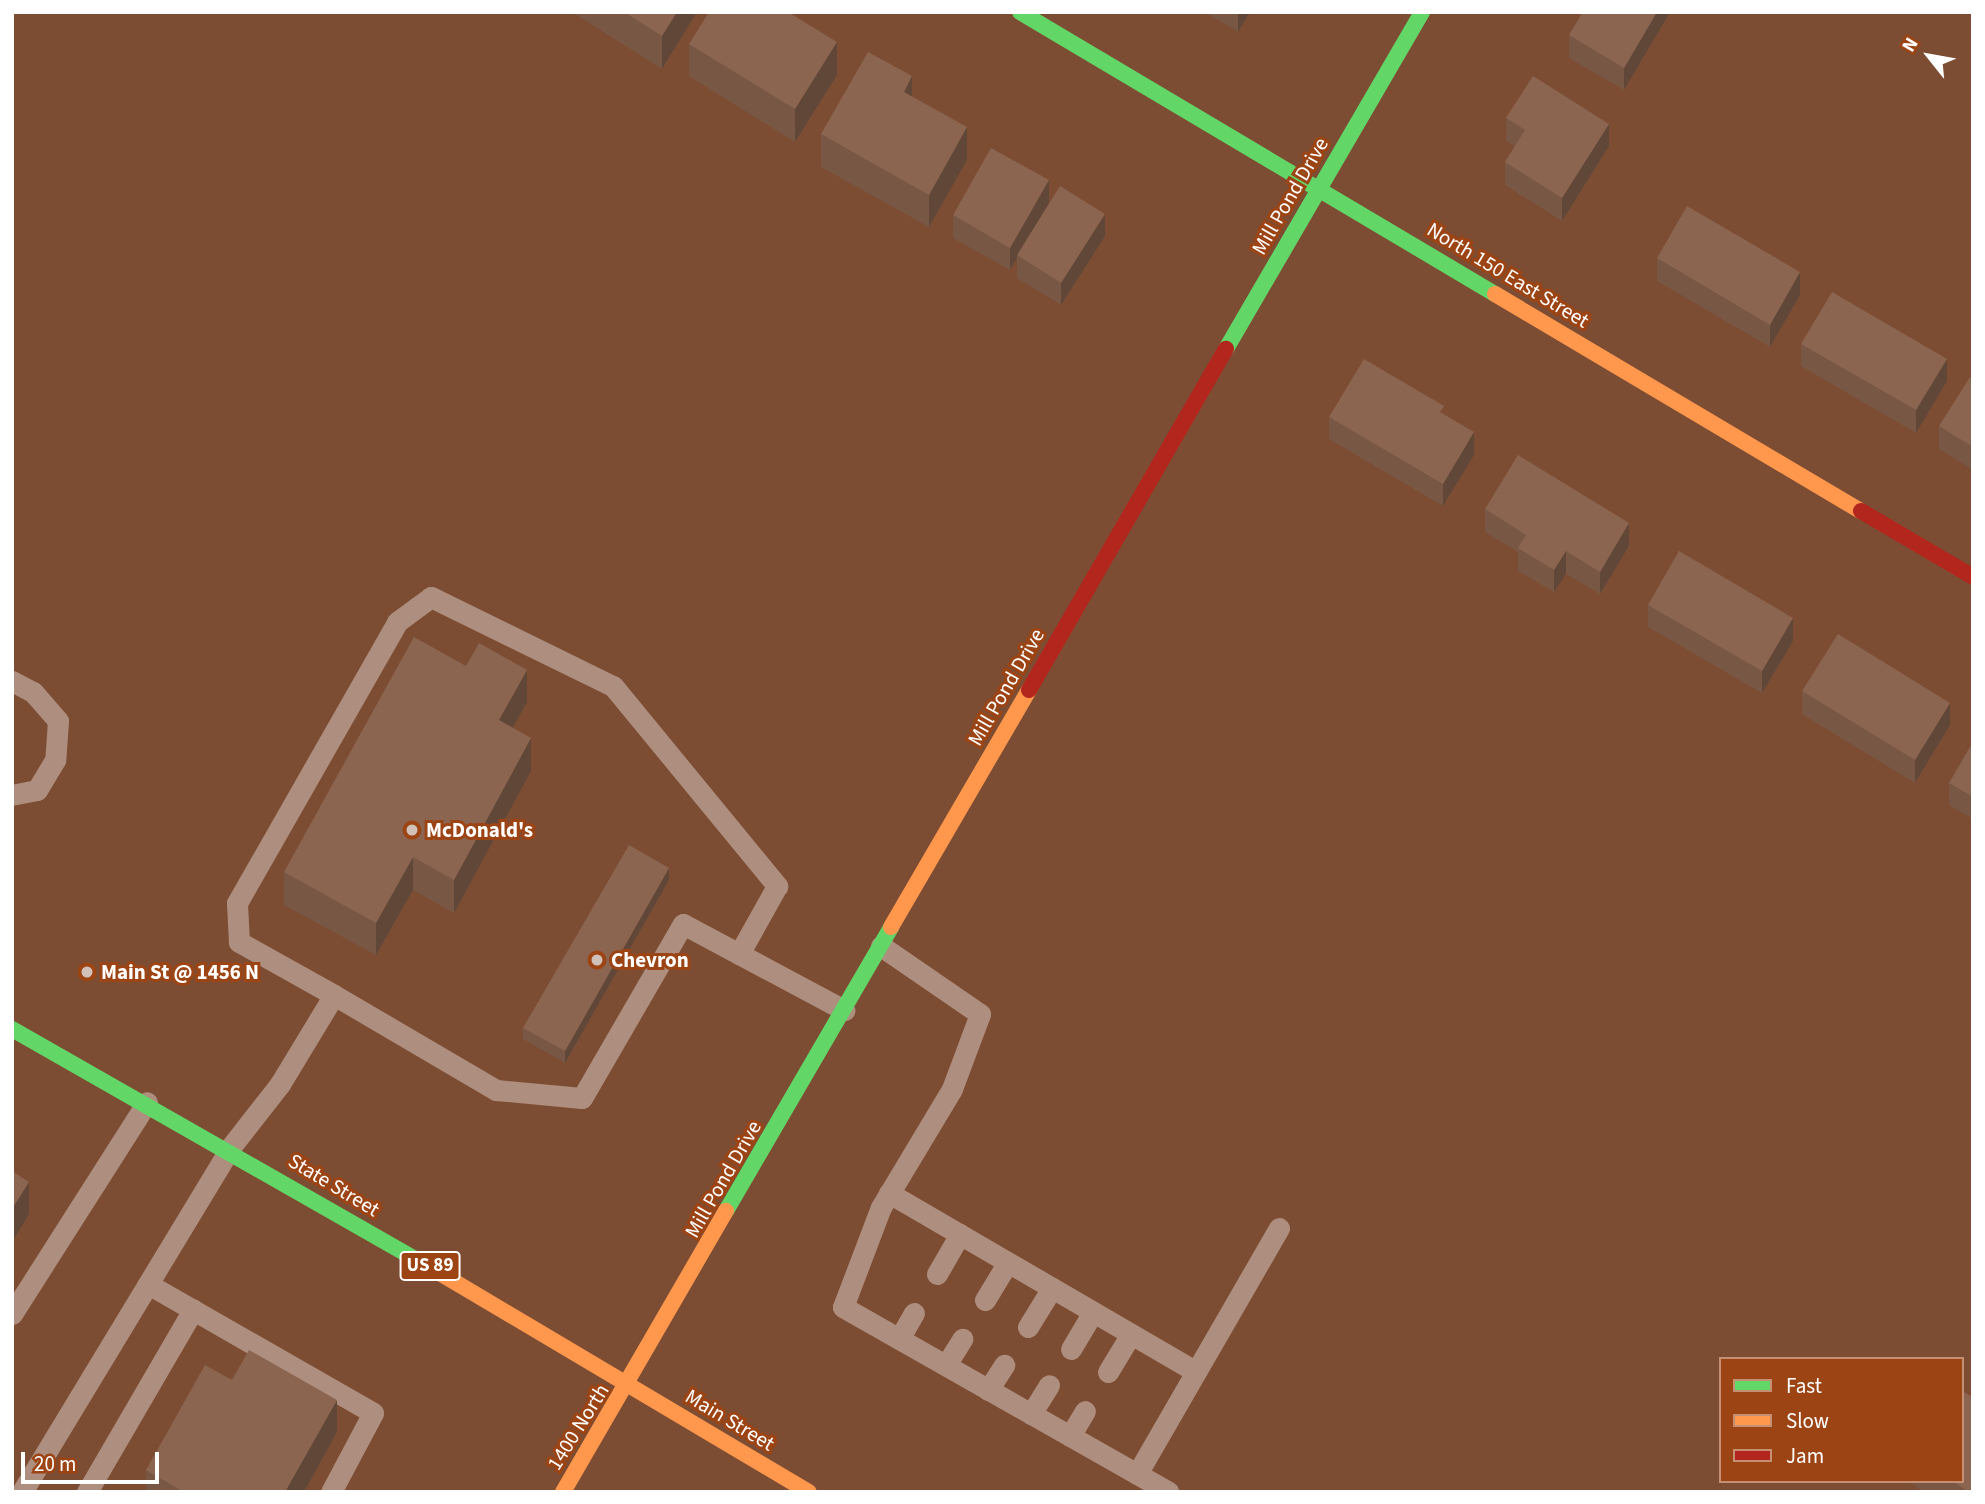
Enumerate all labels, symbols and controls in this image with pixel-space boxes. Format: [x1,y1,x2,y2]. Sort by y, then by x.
north arrow [1894,21,1964,91]
text: N [1896,33,1925,57]
street label: Mill Pond Drive [1246,133,1334,259]
street label: North 150 East Street [1422,217,1594,333]
street label: Mill Pond Drive [962,624,1050,750]
place label: McDonald's [426,817,533,843]
marker: McDonald's [404,822,420,838]
place label: Chevron [611,947,689,973]
marker: Chevron [589,952,605,968]
place label: Main St @ 1456 N [101,959,259,985]
marker: Main St @ 1456 N [79,964,95,980]
street label: Mill Pond Drive [679,1116,767,1242]
street label: State Street [284,1148,384,1222]
road number: US 89 [398,1250,462,1282]
legend [1719,1357,1964,1483]
text: Fast [1786,1371,1822,1401]
street label: 1400 North [542,1379,614,1475]
street label: Main Street [681,1384,779,1456]
text: Slow [1786,1406,1829,1436]
scale bar [24,1438,163,1482]
text: Jam [1786,1441,1824,1471]
text: 20 m [34,1449,76,1479]

